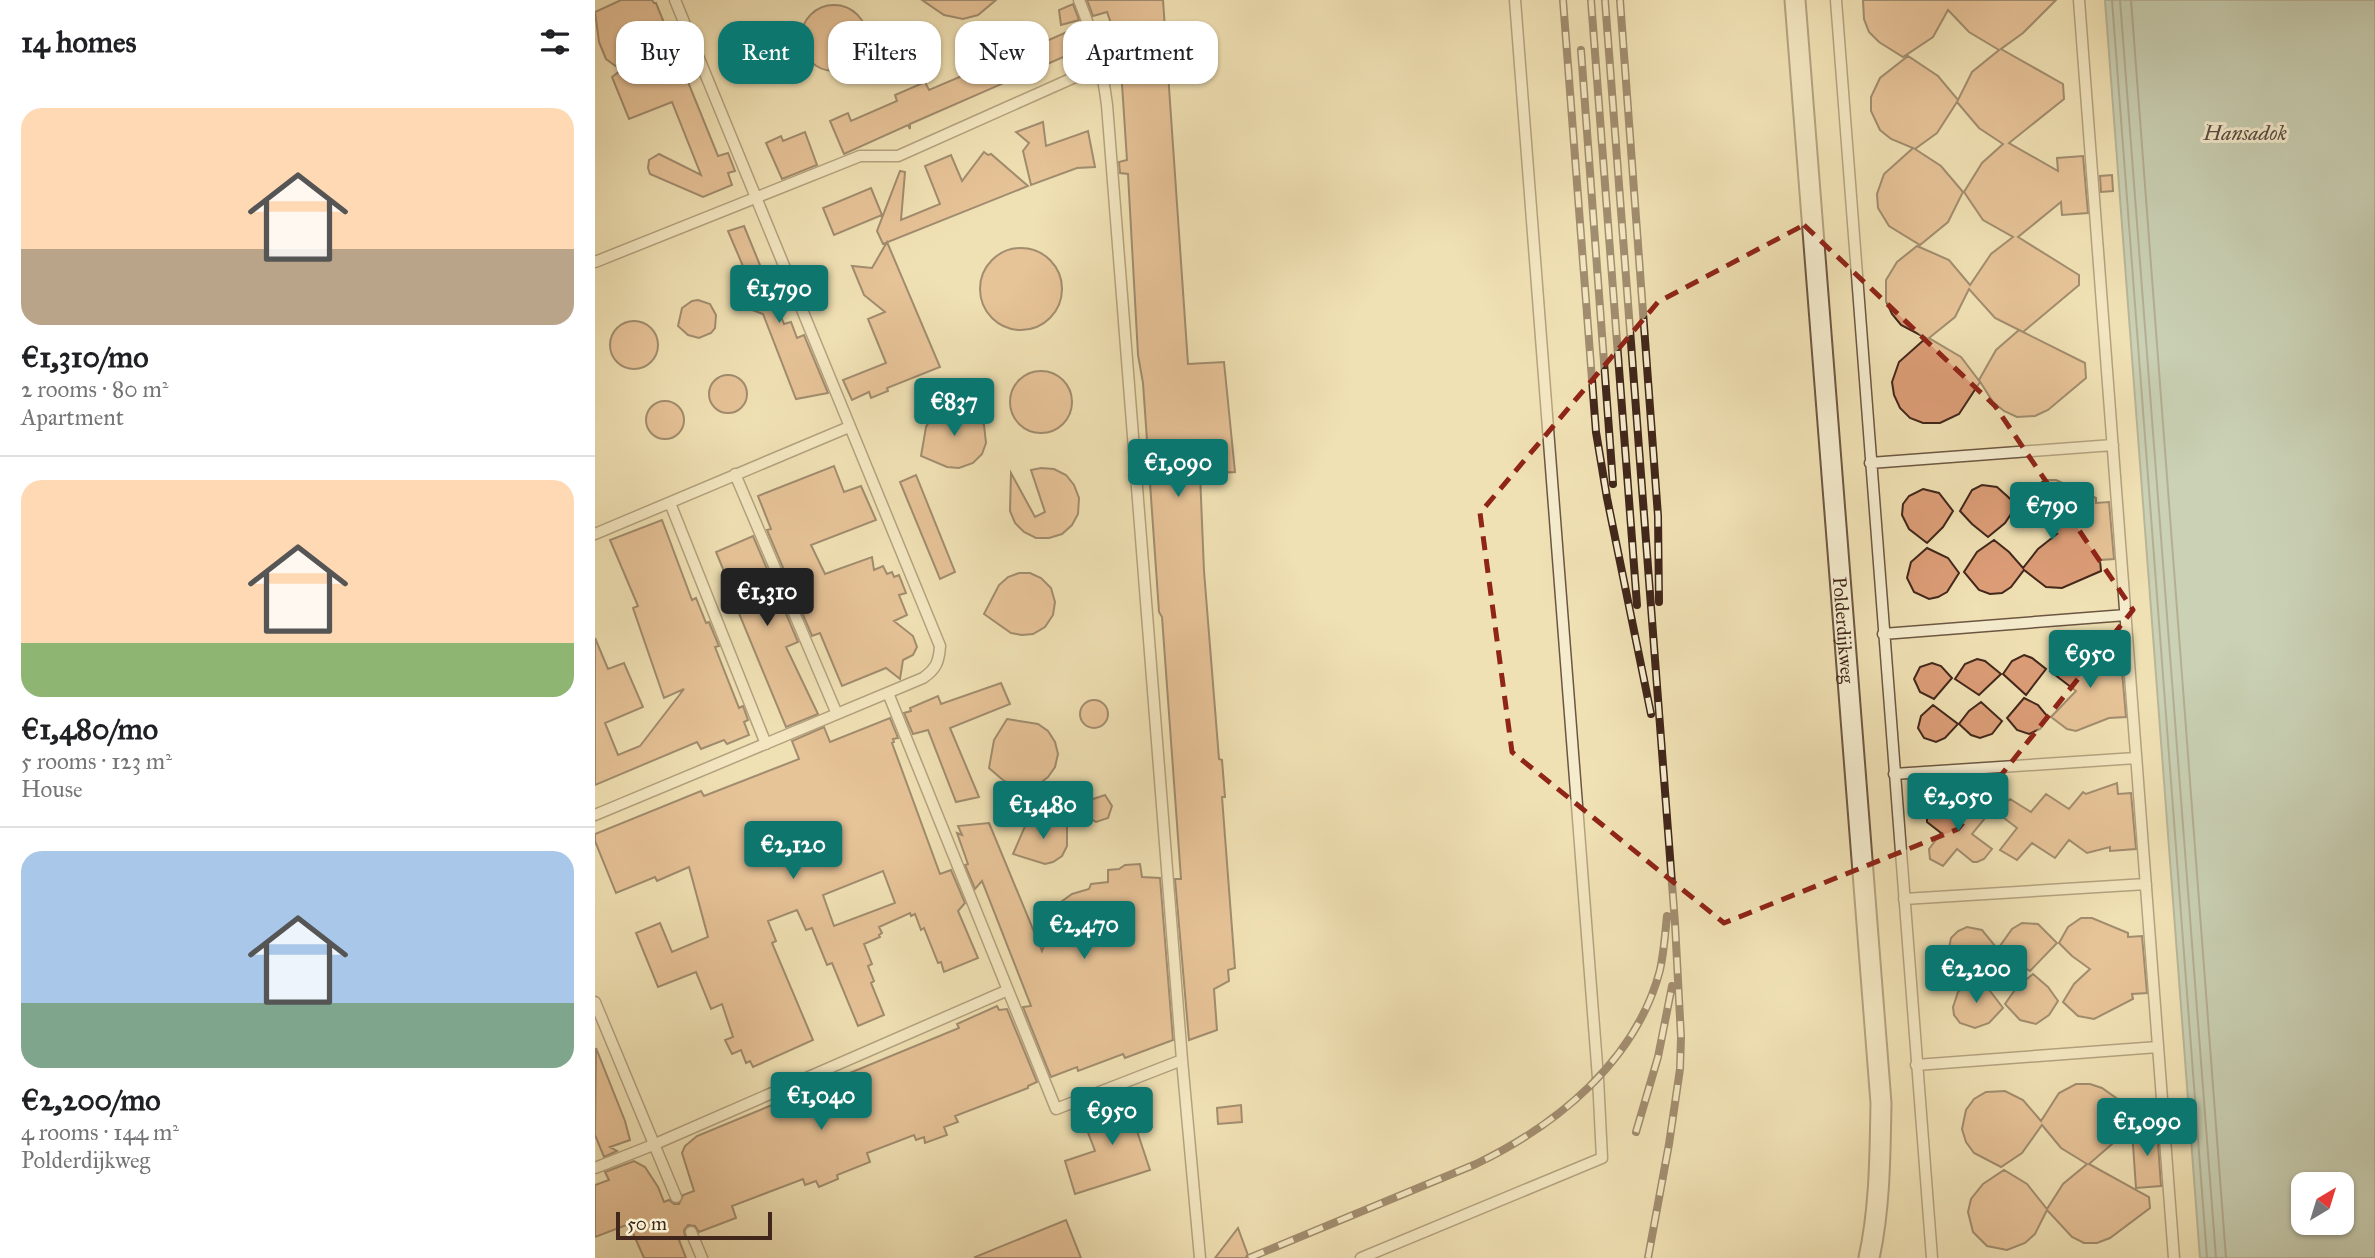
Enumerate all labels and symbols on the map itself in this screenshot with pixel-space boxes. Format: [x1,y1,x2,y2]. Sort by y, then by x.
water label: Hansadok [2202,120,2287,146]
pin: €1,790 [722,266,836,325]
pin: €837 [913,378,995,438]
pin: €1,090 [1121,440,1235,499]
pin: €790 [2011,482,2093,542]
pin: €1,310 [710,568,824,628]
street label: Polderdijkweg [1829,576,1860,684]
pin: €950 [2049,630,2131,690]
pin: €2,050 [1901,774,2015,833]
pin: €1,480 [986,782,1100,841]
pin: €2,120 [736,822,850,881]
pin: €2,470 [1027,902,1141,961]
pin: €2,200 [1919,946,2033,1005]
pin: €1,040 [764,1072,878,1132]
pin: €950 [1071,1088,1153,1147]
pin: €1,090 [2090,1098,2204,1158]
north arrow [2291,1172,2354,1236]
scale bar [616,1209,772,1241]

